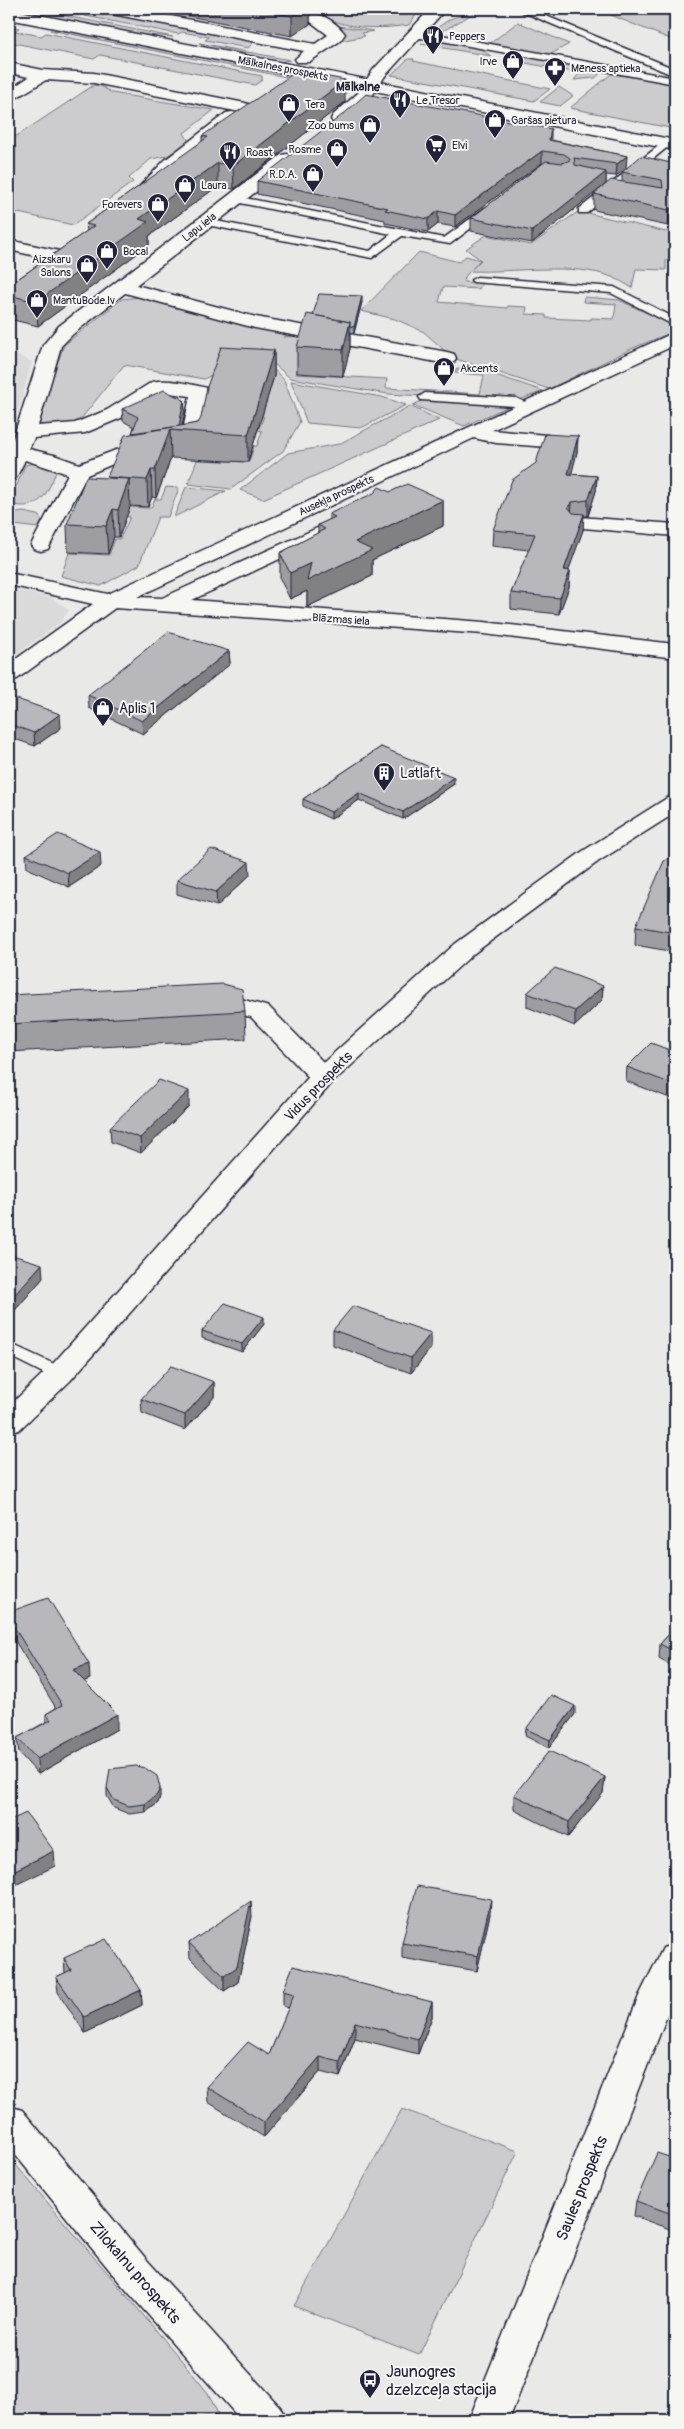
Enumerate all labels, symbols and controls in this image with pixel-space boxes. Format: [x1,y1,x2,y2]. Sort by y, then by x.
restaurant icon: Peppers [421,24,445,55]
place label: Peppers [449,30,485,43]
shop icon: Irve [501,49,525,80]
street label: Mālkalnes prospekts [237,53,329,84]
place label: Irve [480,55,498,68]
pharmacy icon: Mēness aptieka [543,56,567,87]
place label: Mēness aptieka [571,62,640,75]
district label: Mālkalne [336,80,381,95]
restaurant icon: Le Tresor [388,88,412,119]
shop icon: Tera [277,92,301,123]
place label: Le Tresor [416,94,460,107]
place label: Tera [305,98,325,111]
shop icon: Garšas pietura [483,108,507,139]
shop icon: Zoo bums [358,113,382,144]
place label: Garšas pietura [511,114,576,127]
place label: Zoo bums [308,119,354,132]
supermarket icon: Elvi [424,133,448,164]
shop icon: Rosme [325,137,349,168]
place label: Elvi [452,139,467,152]
restaurant icon: Roast [218,140,242,171]
place label: Rosme [289,143,322,156]
place label: Roast [246,146,273,159]
shop icon: R.D.A. [301,162,325,193]
place label: R.D.A. [269,168,297,181]
shop icon: Laura [173,173,197,204]
place label: Laura [201,179,227,192]
shop icon: Forevers [146,192,170,223]
place label: Forevers [102,198,142,211]
street label: Lapu iela [180,210,219,245]
shop icon: Bocal [95,239,119,270]
place label: Bocal [123,245,148,258]
place label: Aizskaru Salons [32,253,71,279]
shop icon: Aizskaru Salons [75,253,99,284]
shop icon: MantuBode.lv [25,288,49,319]
place label: MantuBode.lv [53,294,115,307]
shop icon: Akcents [432,356,456,387]
place label: Akcents [460,362,498,375]
street label: Ausekļa prospekts [296,472,376,519]
street label: Blāzmas iela [312,611,370,628]
shop icon: Aplis 1 [91,696,115,727]
place label: Aplis 1 [119,700,155,717]
building icon: Latlaft [372,761,396,792]
place label: Latlaft [400,765,441,782]
street label: Vidus prospekts [281,1047,356,1125]
street label: Saules prospekts [552,2133,612,2244]
street label: Zilokalnu prospekts [85,2217,185,2328]
place label: Jaunogres dzelzceļa stacija [386,2362,497,2400]
bus stop icon: Jaunogres dzelzceļa stacija [358,2368,382,2399]

